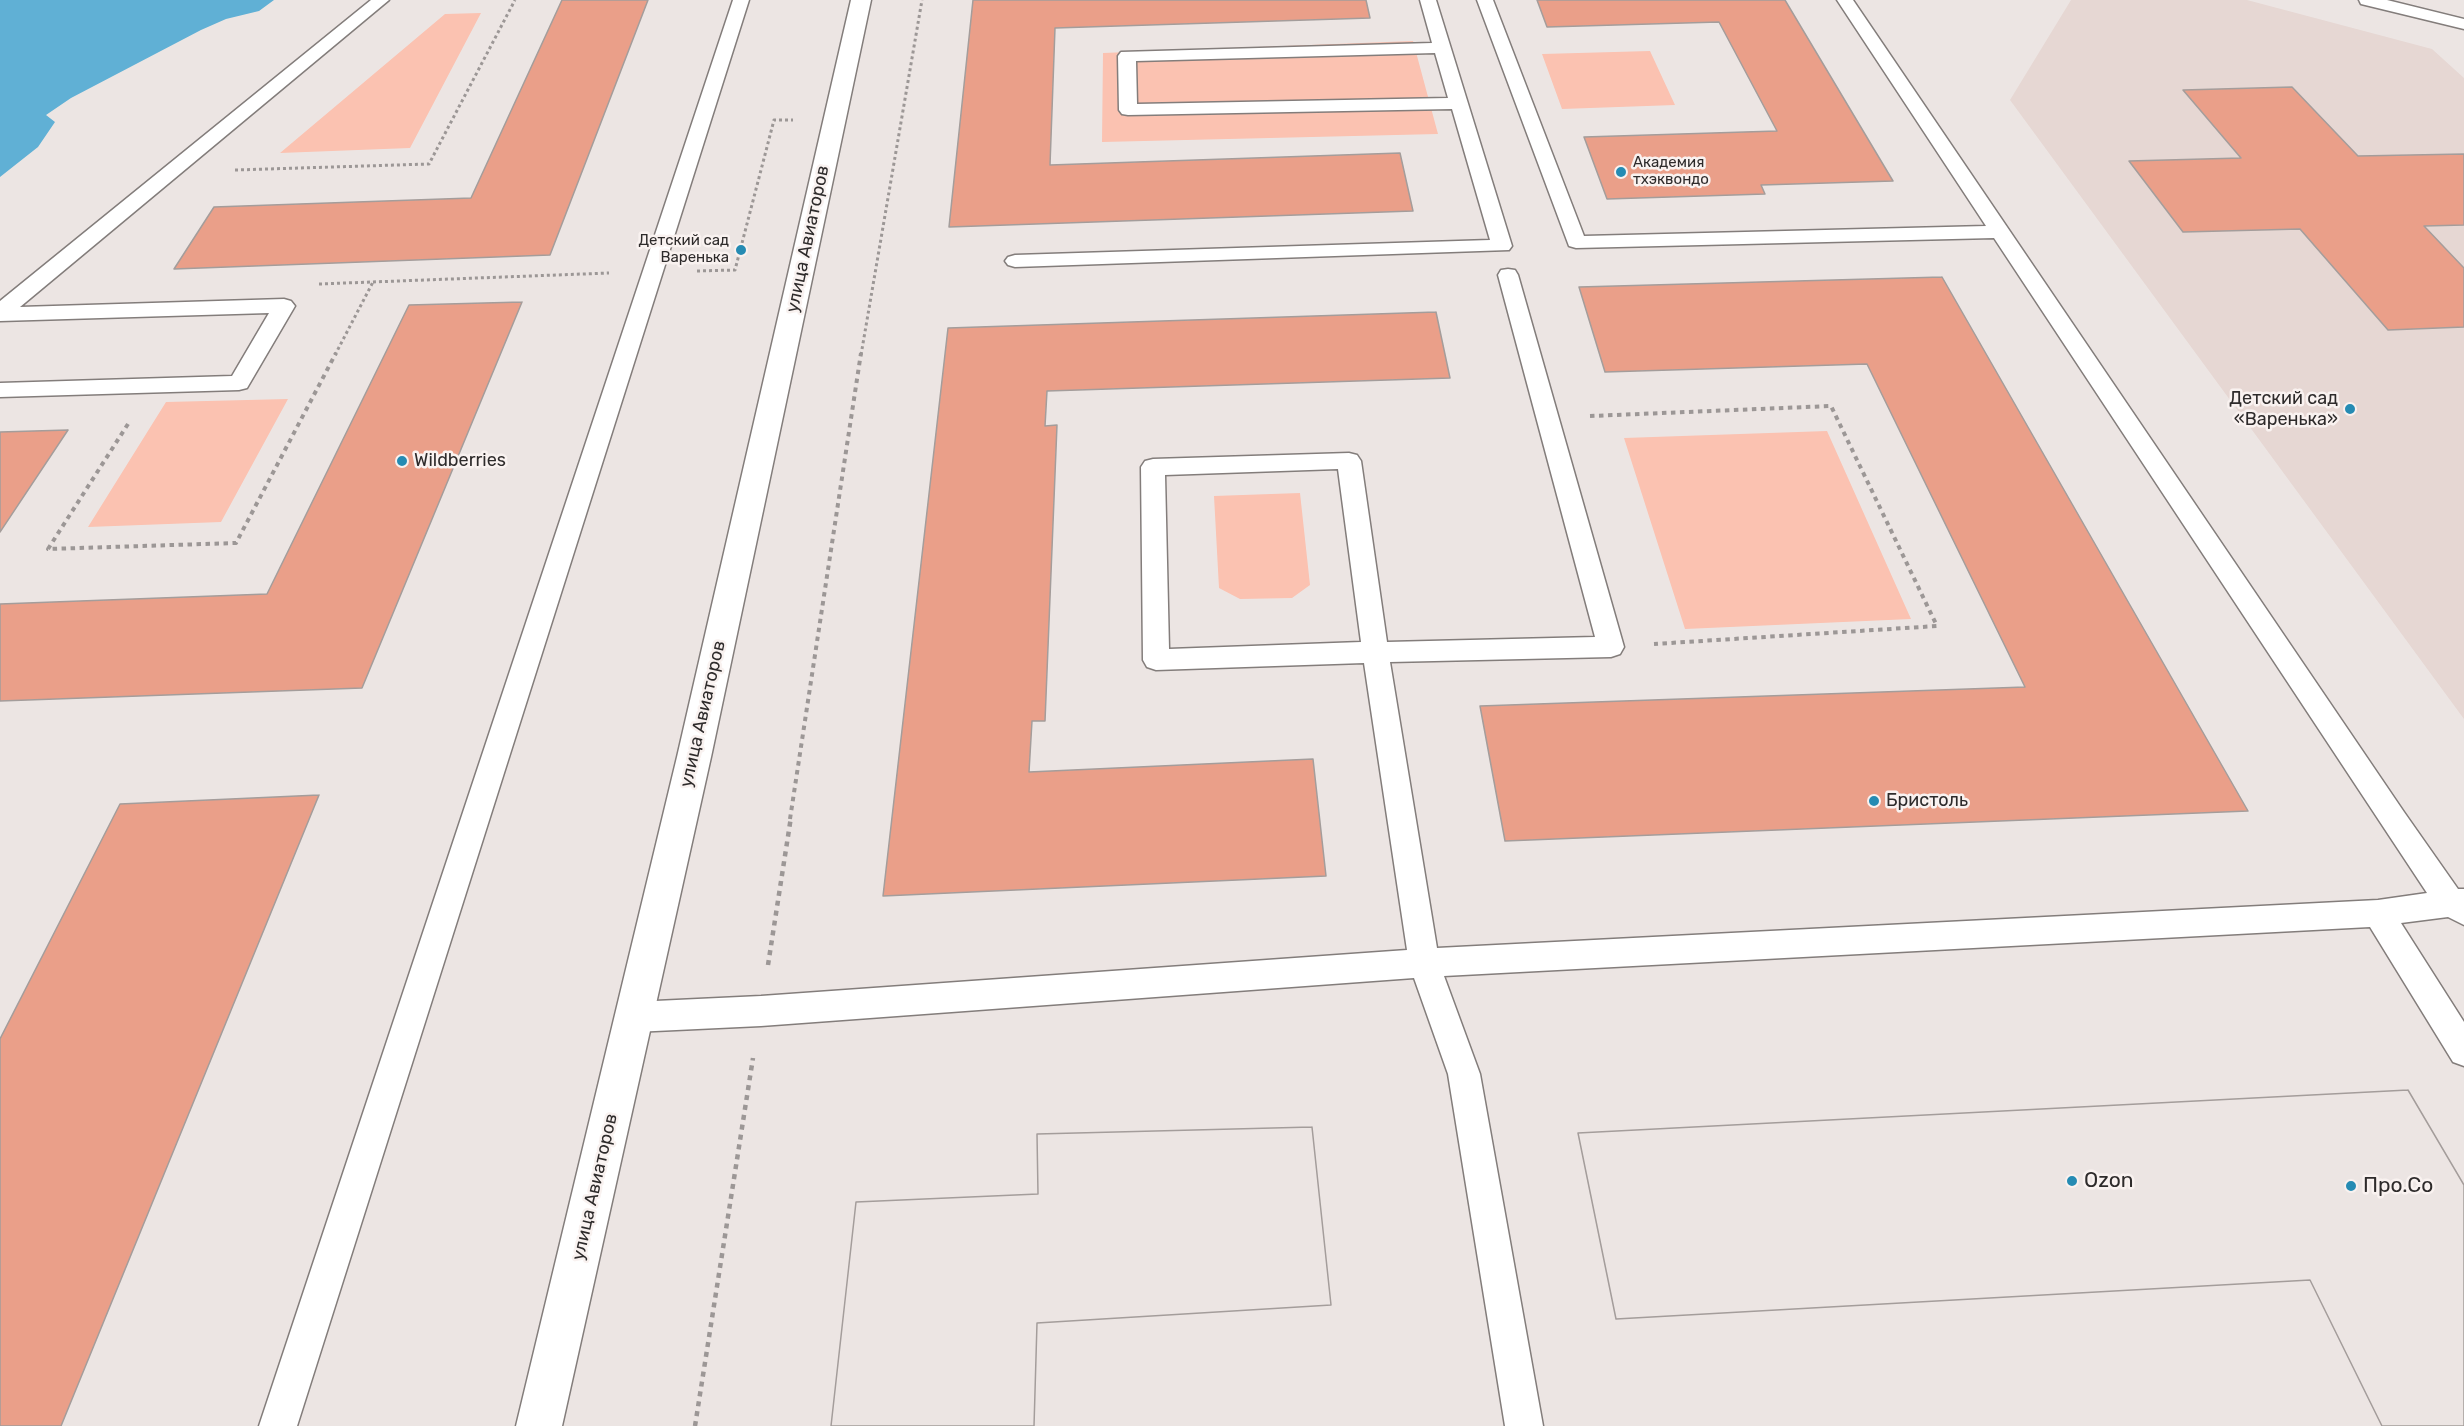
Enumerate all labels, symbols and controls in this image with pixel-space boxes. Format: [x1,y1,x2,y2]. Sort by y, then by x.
place label: Академия тхэквондо [1633,154,1709,189]
street label: улица Авиаторов [782,163,834,315]
marker: Академия тхэквондо [1614,165,1628,179]
place label: Детский сад Варенька [638,232,729,267]
marker: Детский сад Варенька [734,243,748,257]
place label: Детский сад «Варенька» [2229,388,2338,430]
marker: Детский сад «Варенька» [2343,402,2357,416]
place label: Wildberries [414,450,506,472]
marker: Wildberries [395,454,409,468]
street label: улица Авиаторов [676,639,730,789]
place label: Бристоль [1886,790,1968,812]
marker: Бристоль [1867,794,1881,808]
street label: улица Авиаторов [568,1112,622,1262]
place label: Ozon [2084,1168,2134,1194]
place label: Про.Со [2363,1173,2433,1199]
marker: Ozon [2065,1174,2079,1188]
marker: Про.Со [2344,1179,2358,1193]

